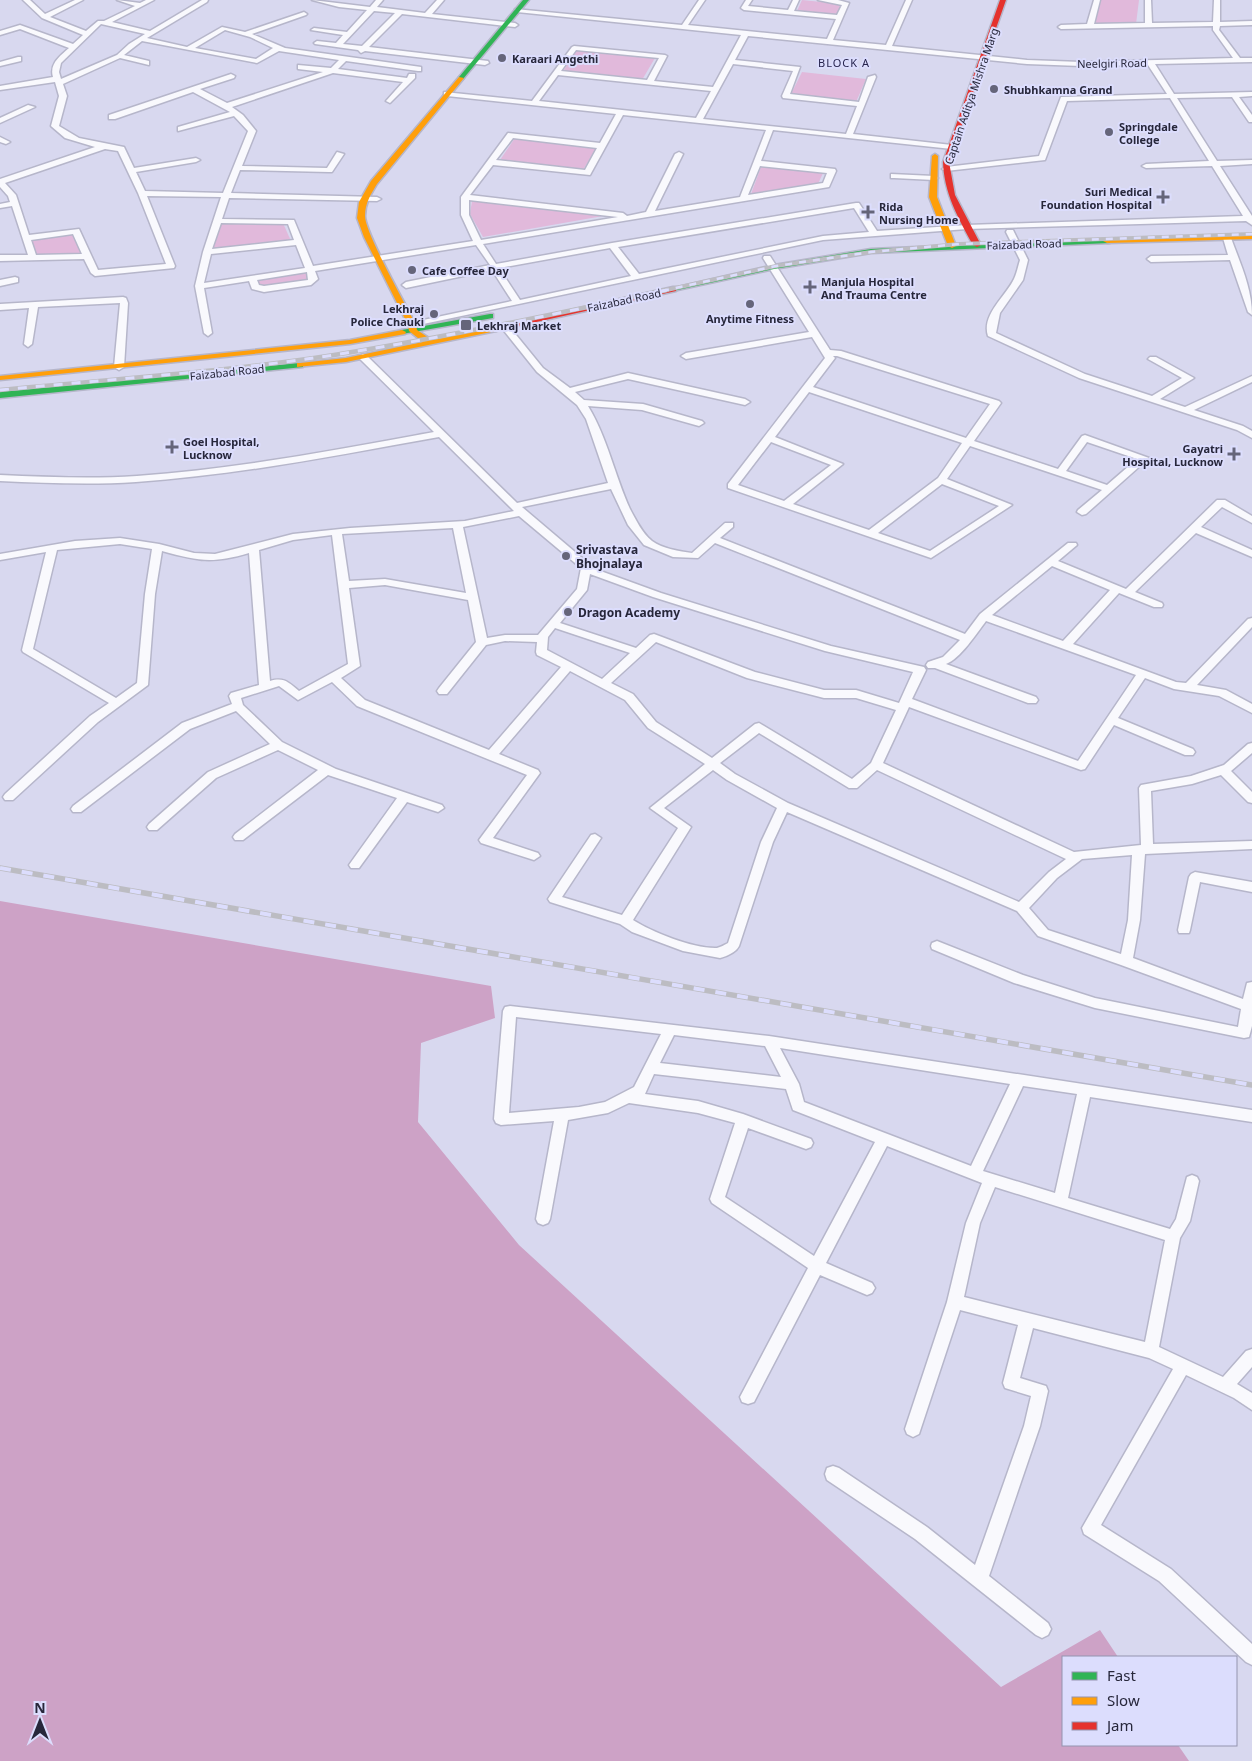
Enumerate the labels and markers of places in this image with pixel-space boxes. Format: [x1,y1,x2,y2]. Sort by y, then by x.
place label: Karaari Angethi [512,51,598,66]
marker: Karaari Angethi [496,52,508,64]
place label: Shubhkamna Grand [1004,82,1113,97]
marker: Shubhkamna Grand [988,83,1000,95]
place label: Springdale College [1119,119,1178,147]
marker: Springdale College [1103,126,1115,138]
place label: Suri Medical Foundation Hospital [1041,184,1152,212]
marker: Suri Medical Foundation Hospital [1156,190,1170,204]
place label: Rida Nursing Home [879,199,959,227]
marker: Rida Nursing Home [861,205,875,219]
place label: Cafe Coffee Day [422,263,509,278]
marker: Cafe Coffee Day [406,264,418,276]
place label: Manjula Hospital And Trauma Centre [821,274,927,302]
marker: Manjula Hospital And Trauma Centre [803,280,817,294]
marker: Anytime Fitness [744,298,756,310]
place label: Lekhraj Police Chauki [351,301,424,329]
marker: Lekhraj Police Chauki [428,308,440,320]
place label: Anytime Fitness [706,311,795,326]
marker: Lekhraj Market [459,318,473,332]
place label: Lekhraj Market [477,318,561,333]
place label: Goel Hospital, Lucknow [183,434,259,462]
marker: Goel Hospital, Lucknow [165,440,179,454]
place label: Gayatri Hospital, Lucknow [1122,441,1224,469]
marker: Gayatri Hospital, Lucknow [1227,447,1241,461]
place label: Srivastava Bhojnalaya [576,541,643,572]
marker: Srivastava Bhojnalaya [560,550,572,562]
place label: Dragon Academy [578,604,680,621]
marker: Dragon Academy [562,606,574,618]

